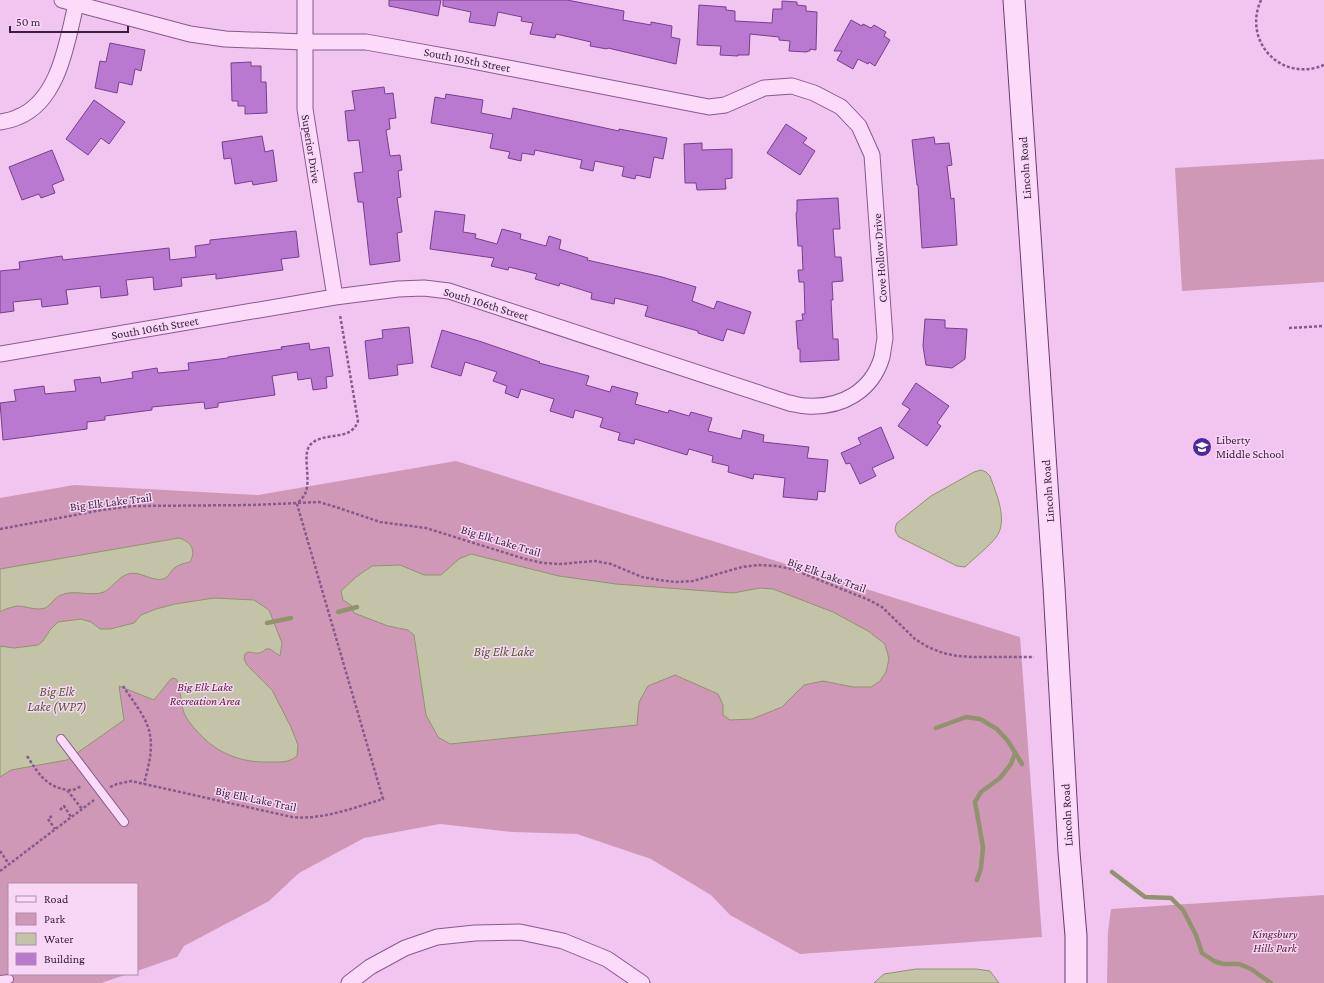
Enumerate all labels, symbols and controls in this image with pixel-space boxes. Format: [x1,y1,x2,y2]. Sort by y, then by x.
scale bar [10,8,128,34]
text: 50 m [16,15,41,29]
street label: South 105th Street [423,45,512,75]
street label: Superior Drive [299,114,323,184]
street label: Lincoln Road [1016,136,1034,200]
street label: Cove Hollow Drive [870,213,890,303]
street label: South 106th Street [442,284,531,324]
street label: South 106th Street [110,313,201,343]
place label: Liberty Middle School [1216,433,1284,461]
school or university icon: Liberty Middle School [1191,436,1213,458]
street label: Lincoln Road [1039,459,1057,523]
street label: Big Elk Lake Trail [69,490,153,514]
street label: Big Elk Lake Trail [459,522,543,560]
street label: Big Elk Lake Trail [786,554,868,596]
water label: Big Elk Lake [474,644,534,659]
park label: Big Elk Lake Recreation Area [170,680,241,708]
water label: Big Elk Lake (WP7) [28,684,86,715]
street label: Lincoln Road [1058,783,1076,847]
street label: Big Elk Lake Trail [214,784,298,814]
legend [8,883,138,975]
text: Road [44,892,69,906]
text: Park [44,912,66,926]
park label: Kingsbury Hills Park [1252,927,1298,955]
text: Water [44,932,74,946]
text: Building [44,952,85,966]

